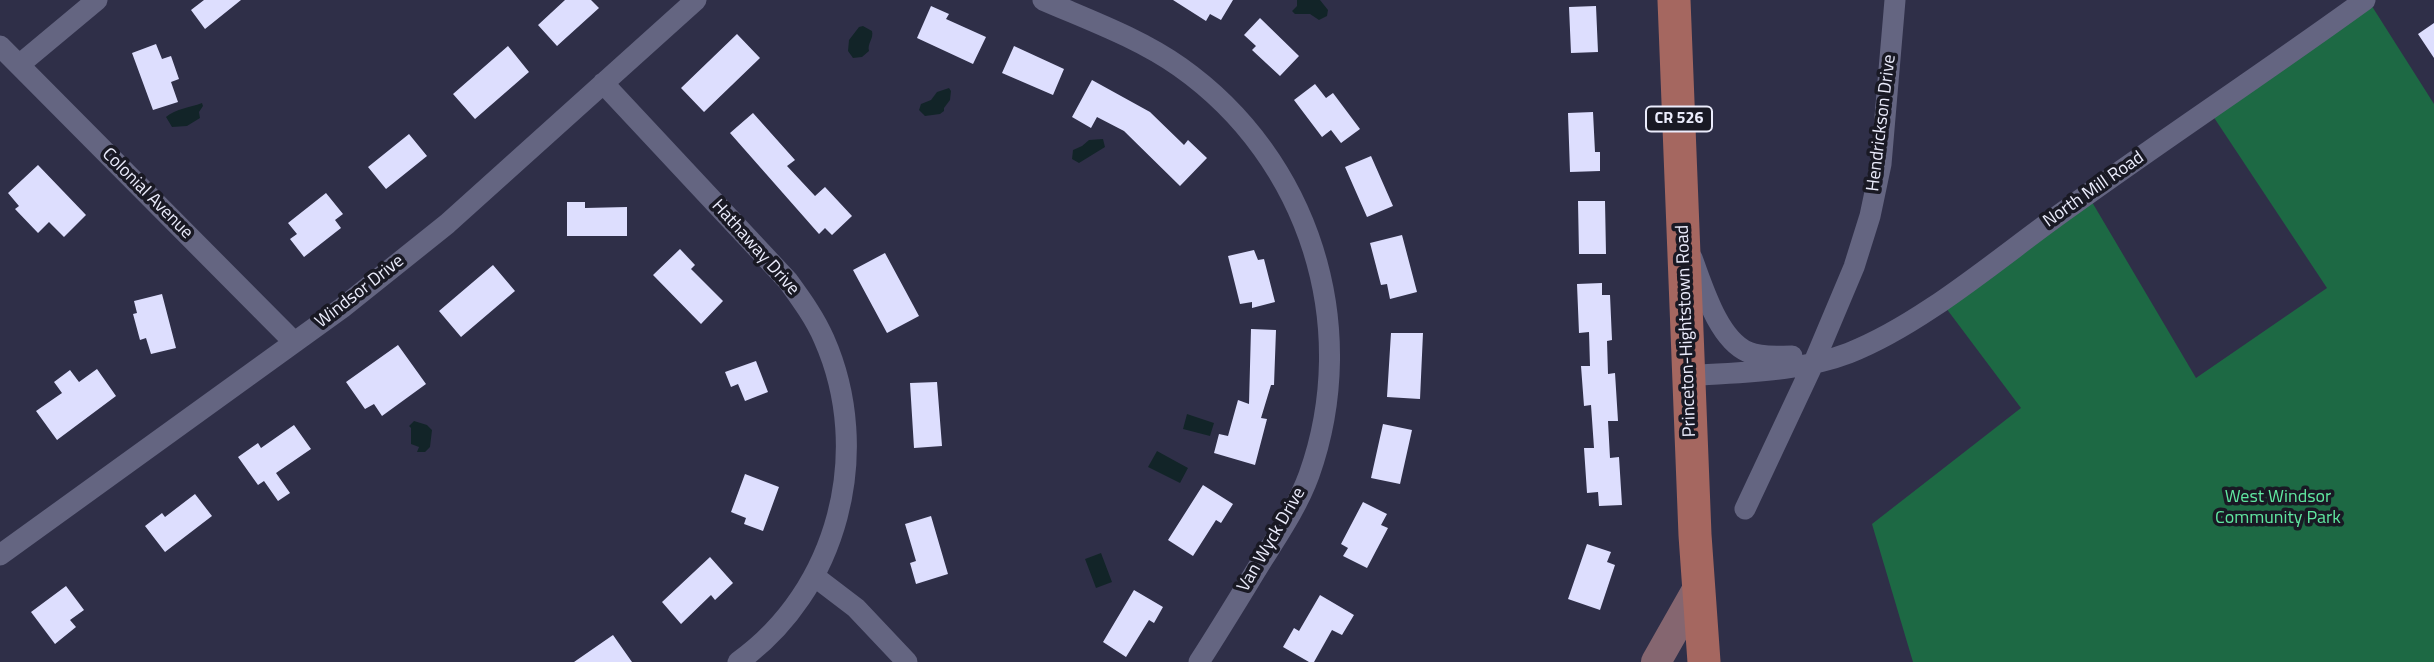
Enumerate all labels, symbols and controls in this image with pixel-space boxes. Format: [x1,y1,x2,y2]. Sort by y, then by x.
street label: Hendrickson Drive [1863,53,1901,193]
road number: CR 526 [1646,106,1712,132]
street label: Colonial Avenue [97,144,197,244]
street label: North Mill Road [2039,147,2149,233]
street label: Hathaway Drive [707,196,803,300]
street label: Princeton-Hightstown Road [1673,225,1701,437]
street label: Windsor Drive [311,251,409,333]
street label: Van Wyck Drive [1233,484,1311,596]
park label: West Windsor Community Park [2215,487,2341,530]

